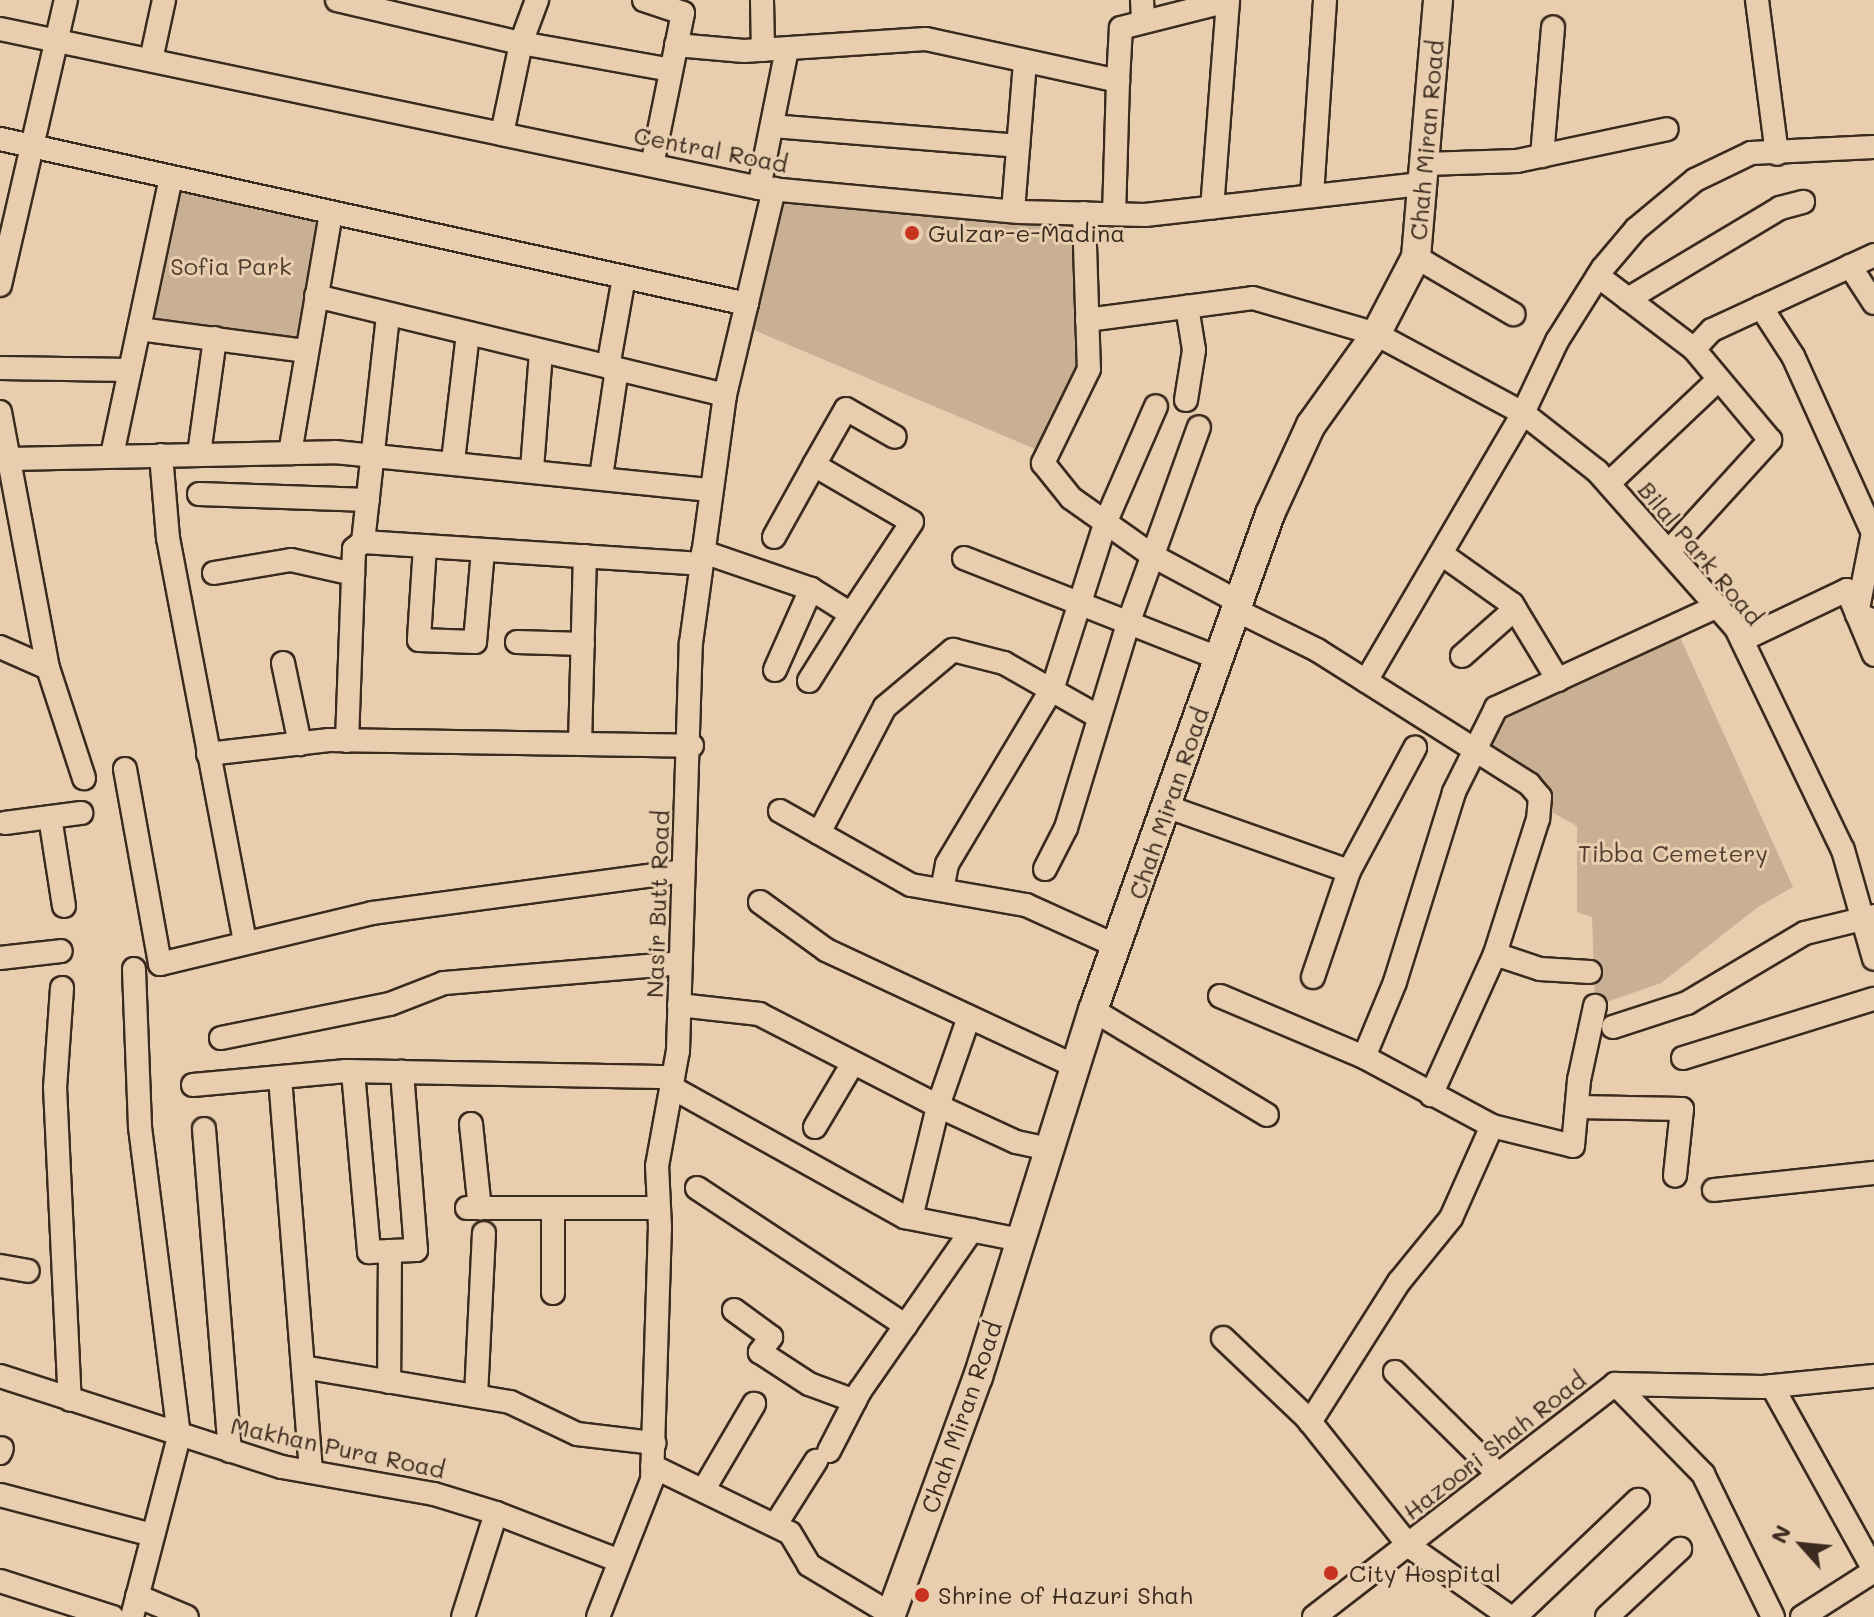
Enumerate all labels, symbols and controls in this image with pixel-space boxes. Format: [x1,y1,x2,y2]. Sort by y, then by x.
street label: Chah Miran Road [1403,39,1449,241]
street label: Central Road [632,120,790,178]
place label: Gulzar-e-Madina [928,219,1125,247]
marker: Gulzar-e-Madina [903,224,921,242]
park label: Sofia Park [170,252,292,280]
street label: Bilal Park Road [1633,475,1769,631]
street label: Chah Miran Road [1122,703,1214,903]
street label: Nasir Butt Road [639,810,675,998]
park label: Tibba Cemetery [1578,839,1768,867]
street label: Chah Miran Road [915,1317,1007,1517]
street label: Hazoori Shah Road [1397,1365,1591,1525]
street label: Makhan Pura Road [228,1410,448,1484]
north arrow [1762,1505,1842,1585]
text: N [1763,1520,1797,1548]
place label: City Hospital [1349,1559,1501,1587]
marker: City Hospital [1320,1562,1342,1584]
place label: Shrine of Hazuri Shah [938,1581,1193,1609]
marker: Shrine of Hazuri Shah [913,1586,931,1604]

